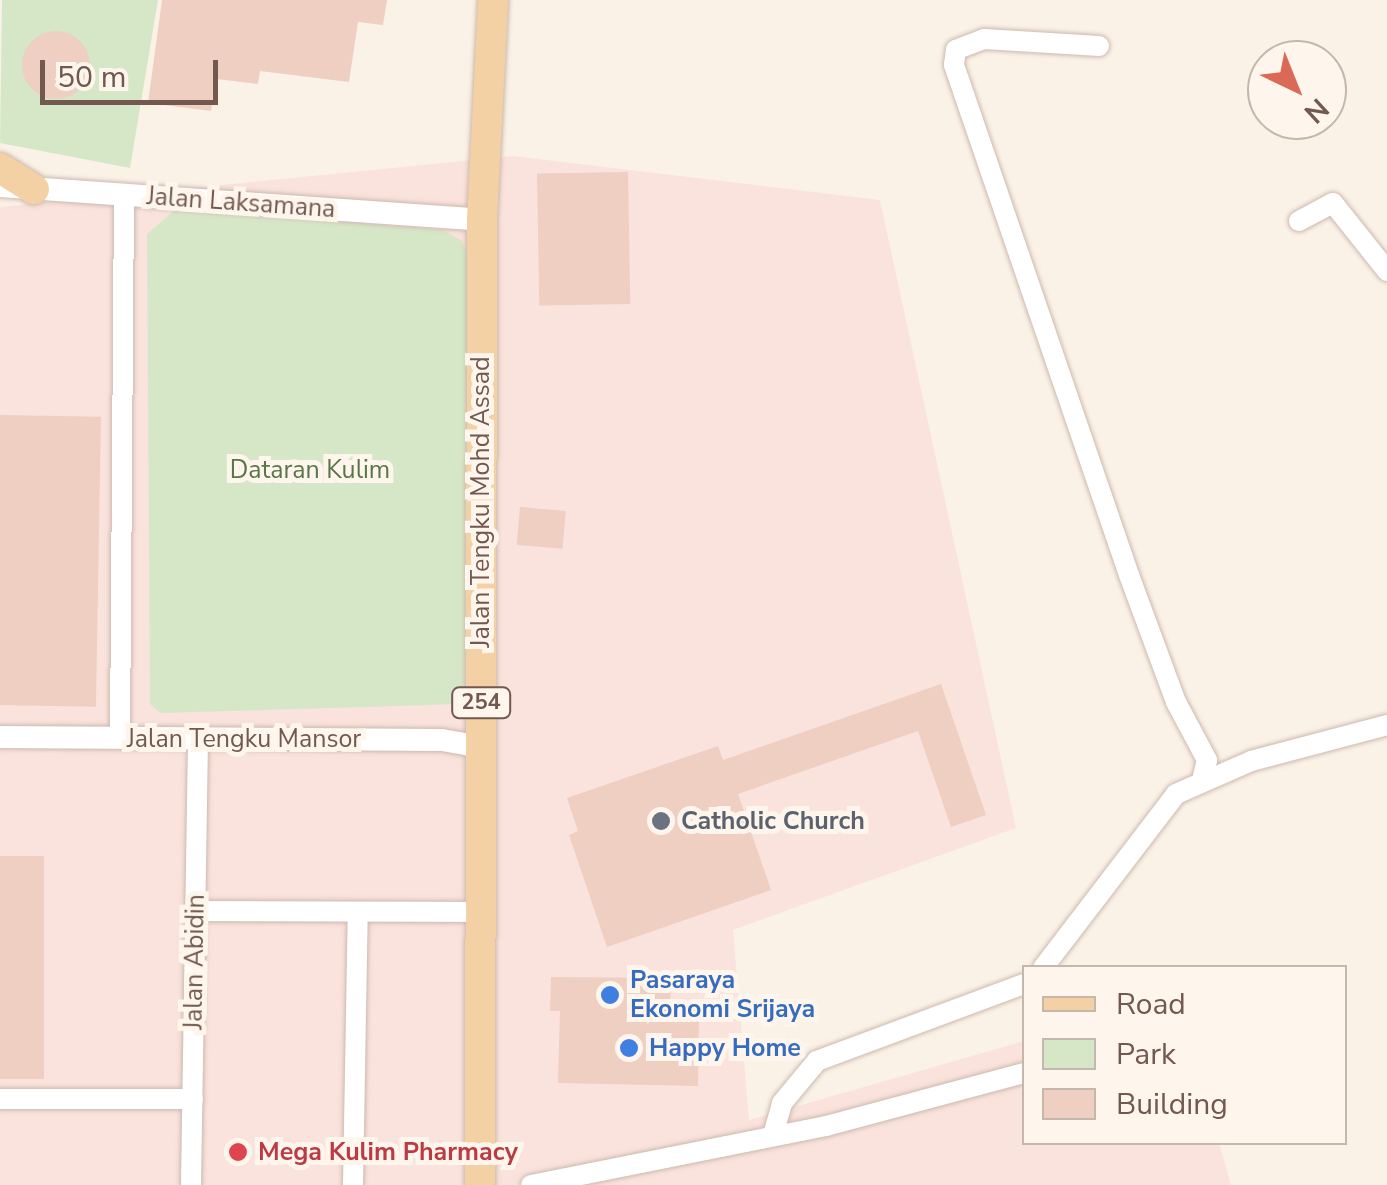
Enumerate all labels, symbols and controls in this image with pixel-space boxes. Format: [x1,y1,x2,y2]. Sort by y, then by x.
scale bar [45,40,222,102]
north arrow [1247,40,1347,140]
text: 50 m [57,57,126,98]
text: N [1295,89,1337,132]
street label: Jalan Laksamana [146,181,336,225]
street label: Jalan Tengku Mohd Assad [466,356,496,648]
park label: Dataran Kulim [230,455,390,485]
road number: 254 [451,686,511,720]
street label: Jalan Tengku Mansor [127,724,361,754]
place label: Catholic Church [681,806,865,836]
marker: Catholic Church [650,810,672,832]
street label: Jalan Abidin [179,894,211,1030]
legend [1022,965,1347,1145]
place label: Pasaraya Ekonomi Srijaya [630,966,815,1025]
marker: Pasaraya Ekonomi Srijaya [599,984,621,1006]
text: Road [1116,984,1186,1025]
place label: Happy Home [649,1033,801,1063]
text: Park [1116,1034,1176,1075]
marker: Happy Home [618,1037,640,1059]
text: Building [1116,1084,1228,1125]
place label: Mega Kulim Pharmacy [258,1137,518,1167]
marker: Mega Kulim Pharmacy [227,1141,249,1163]

